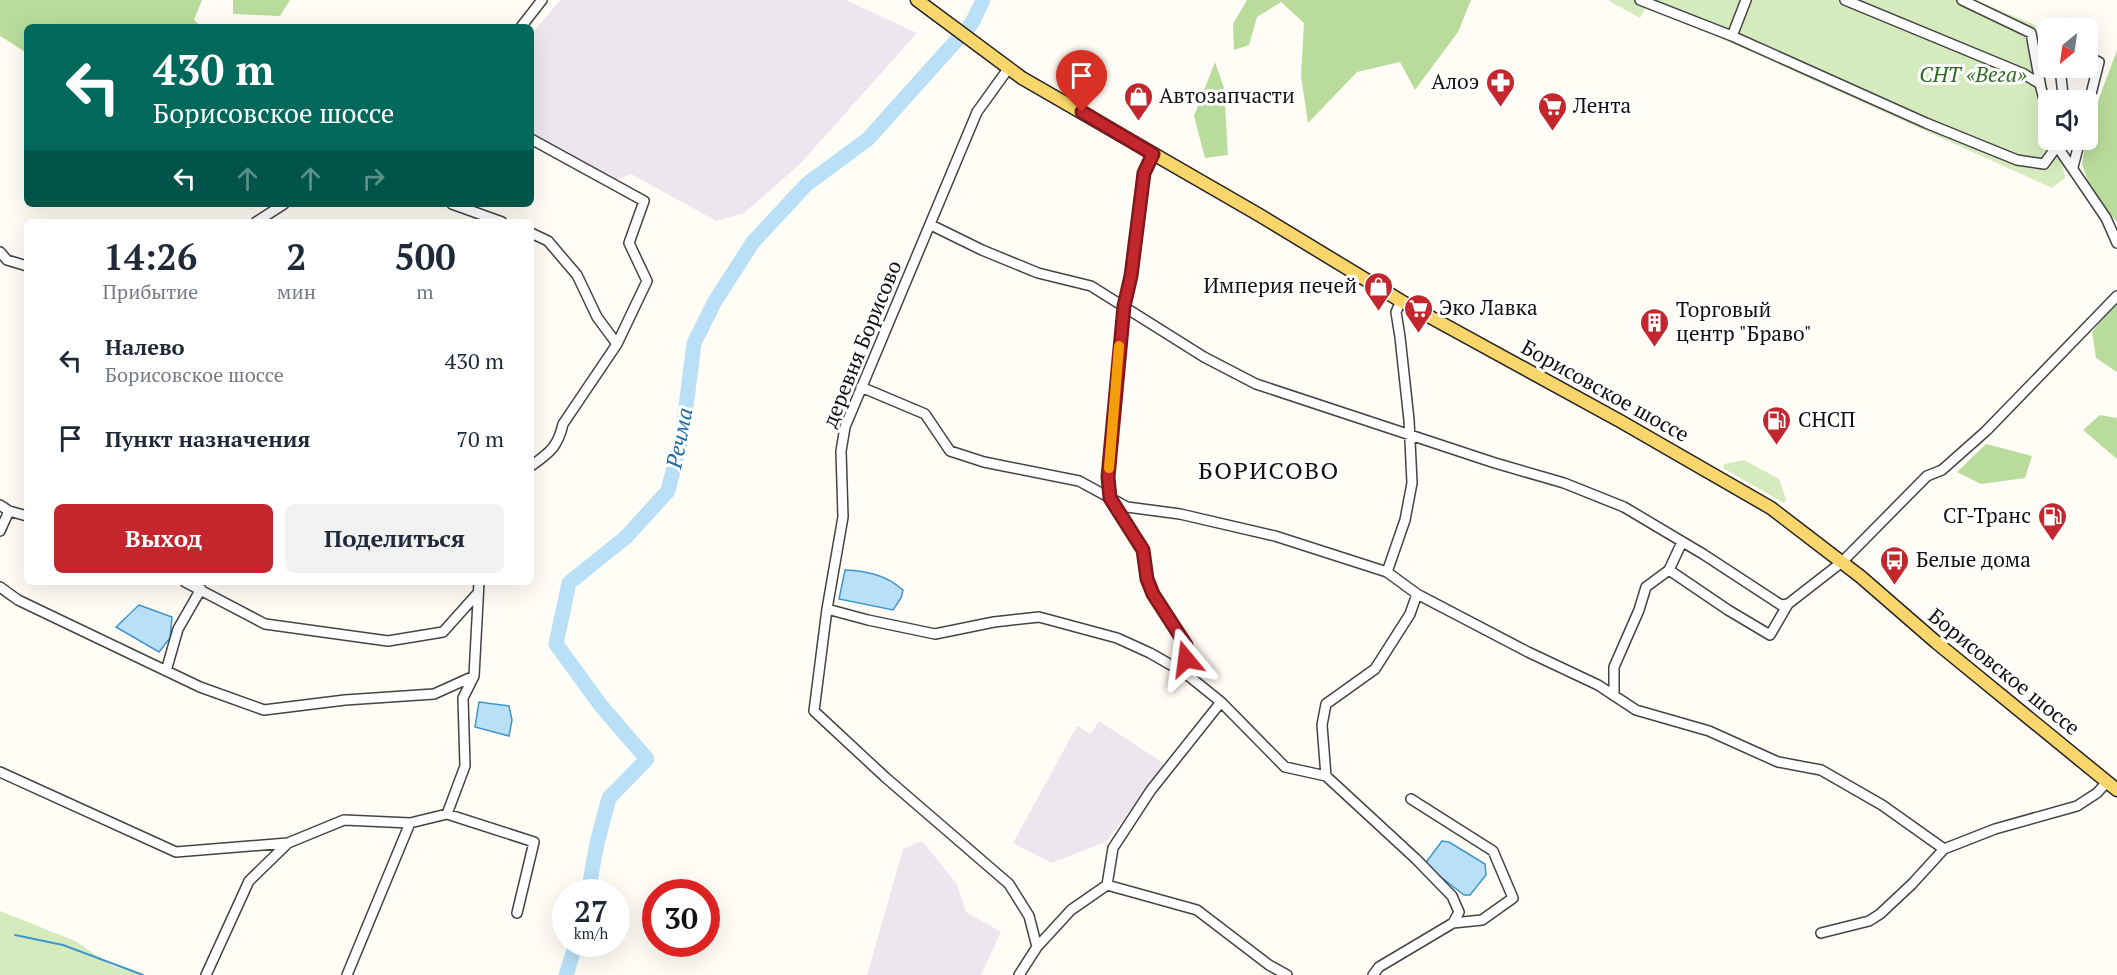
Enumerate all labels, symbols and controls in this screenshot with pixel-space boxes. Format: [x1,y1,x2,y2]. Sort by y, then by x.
north arrow [2038,18,2098,78]
map controls [2038,18,2098,150]
text: 430 m [153,41,274,97]
icon: left [54,48,132,126]
pin [1056,50,1107,112]
icon: arrive [1065,59,1098,92]
park label: СНТ «Вега» [1919,60,2027,88]
pharmacy icon: Алоэ [1484,66,1516,108]
place label: Алоэ [1431,67,1479,95]
shop icon: Автозапчасти [1122,80,1154,122]
place label: Автозапчасти [1159,81,1295,109]
supermarket icon: Лента [1536,90,1568,132]
button: sound [2038,90,2098,150]
place label: Лента [1572,91,1632,119]
text: Борисовское шоссе [153,95,394,131]
icon: left [168,162,201,195]
icon: ahead [231,162,264,195]
icon: ahead [294,162,327,195]
icon: right [357,162,390,195]
text: 14:26 [104,233,197,280]
text: 2 [286,233,307,280]
text: 500 [394,233,456,280]
street label: деревня Борисово [815,256,907,431]
shop icon: Империя печей [1362,270,1394,312]
place label: Империя печей [1204,271,1357,299]
text: Прибытие [102,278,198,305]
text: мин [277,278,316,305]
text: m [416,278,434,305]
supermarket icon: Эко Лавка [1402,292,1434,334]
place label: Эко Лавка [1439,293,1538,321]
place label: Торговый центр "Браво" [1676,295,1812,347]
building icon: Торговый центр "Браво" [1639,306,1671,348]
text: Налево [105,332,185,361]
street label: Борисовское шоссе [1517,332,1694,448]
icon: left [54,344,87,377]
text: 430 m [444,346,504,375]
text: Борисовское шоссе [105,361,284,388]
fuel station icon: СНСП [1761,404,1793,446]
water label: Речма [658,405,699,472]
place label: СНСП [1798,405,1855,433]
icon: arrive [54,422,87,455]
text: Пункт назначения [105,424,310,453]
text: 70 m [456,424,504,453]
district label: БОРИСОВО [1198,454,1340,486]
fuel station icon: СГ-Транс [2036,500,2068,542]
place label: СГ-Транс [1943,501,2031,529]
button: Выход [54,504,273,573]
button: Поделиться [285,504,504,573]
bus stop icon: Белые дома [1879,544,1911,586]
place label: Белые дома [1916,545,2031,573]
street label: Борисовское шоссе [1923,601,2086,741]
position arrow [1154,627,1218,691]
speed limit sign: 30 [642,879,720,957]
text: 27 [574,891,608,931]
text: km/h [574,923,608,943]

